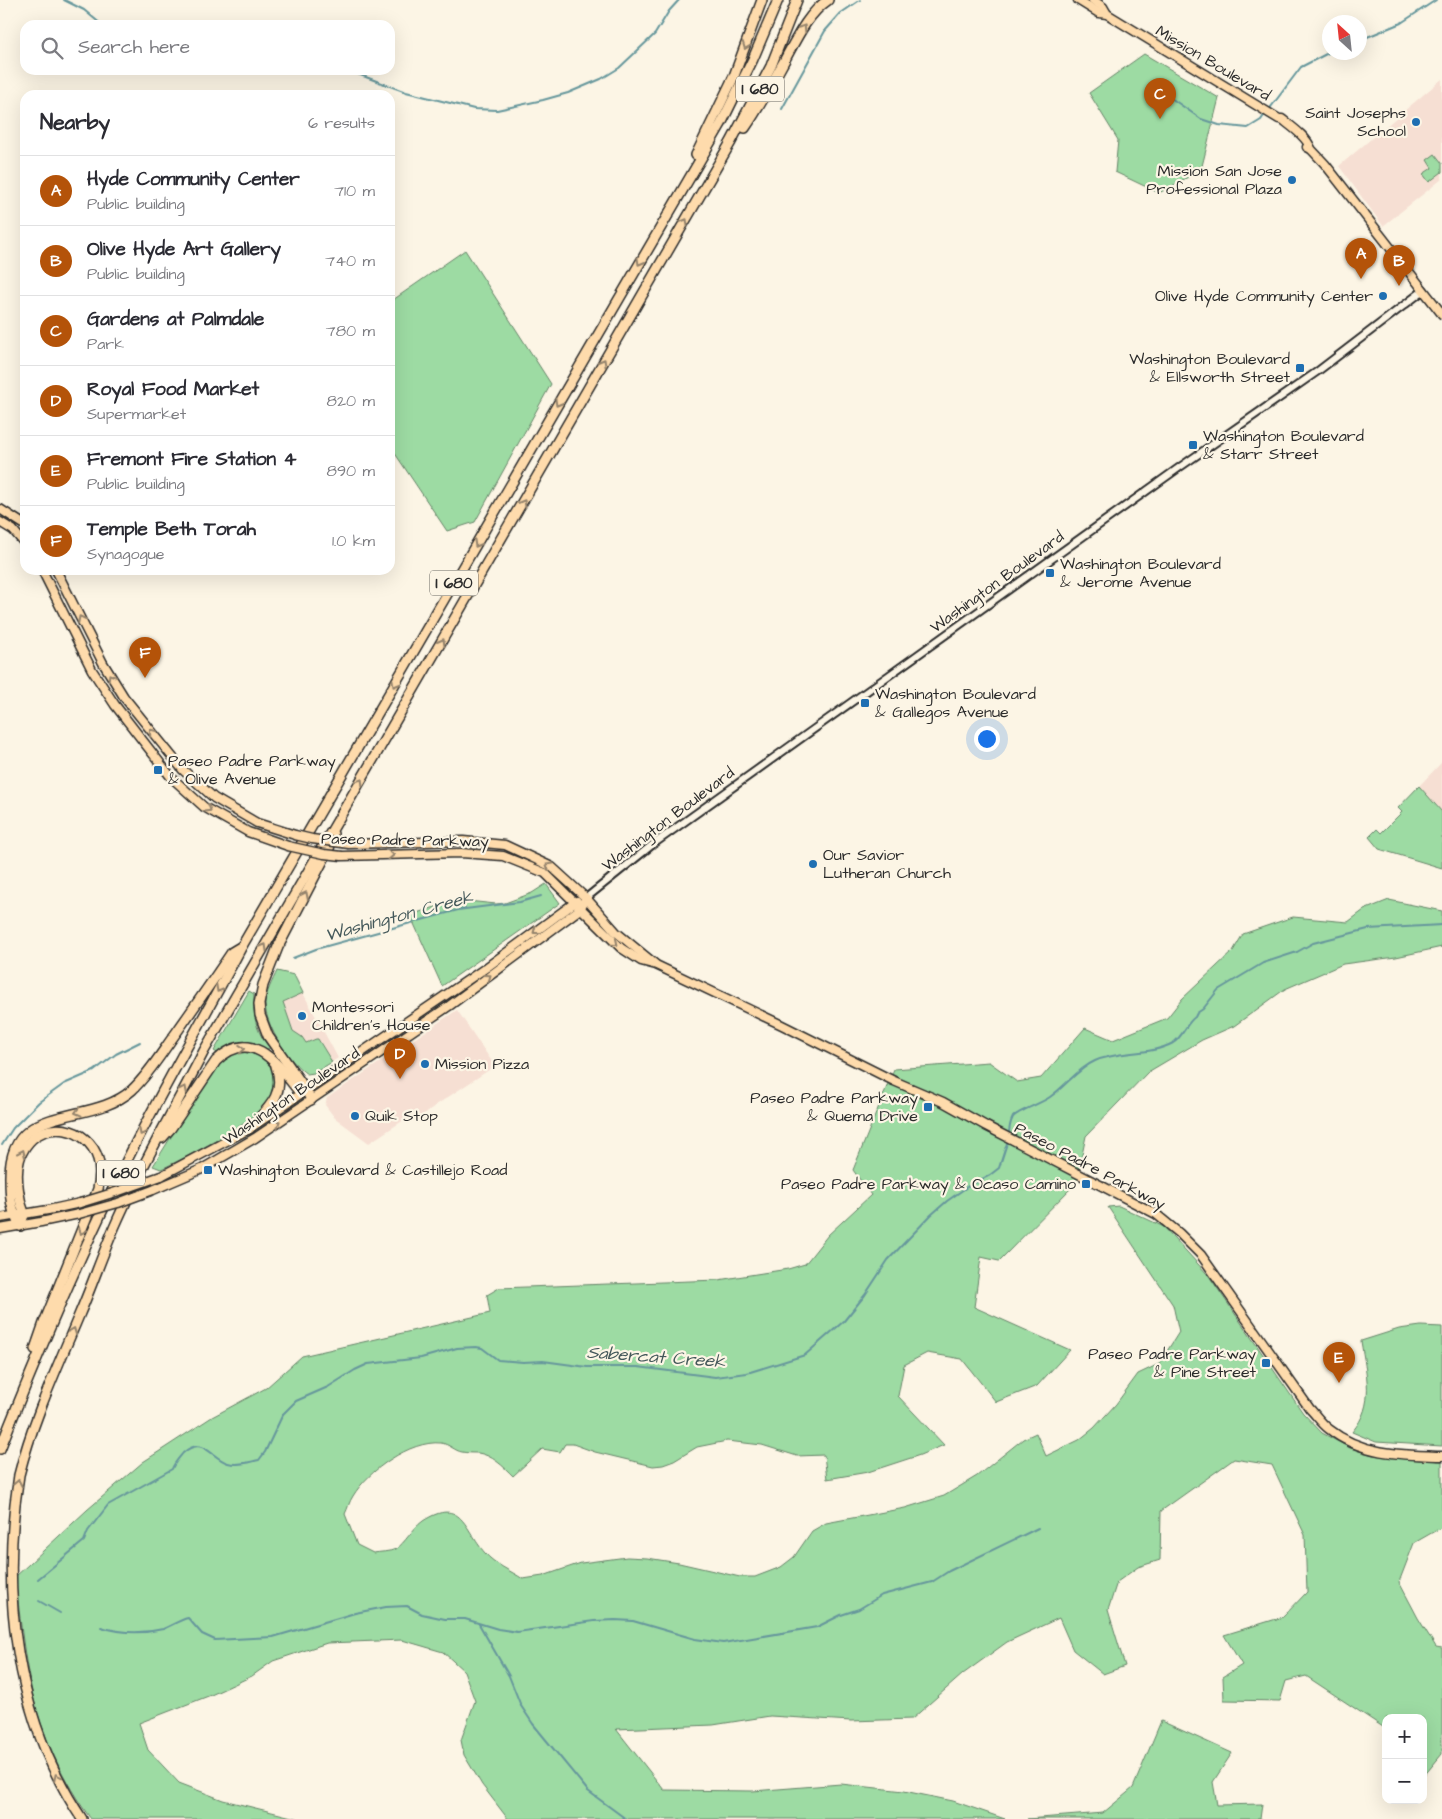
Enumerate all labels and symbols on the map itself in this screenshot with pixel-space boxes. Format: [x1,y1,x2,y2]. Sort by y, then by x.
north arrow [1322,15,1367,60]
street label: Mission Boulevard [1151,20,1275,106]
one-way arrow [797,24,806,34]
one-way arrow [742,41,752,50]
road number: I 680 [736,76,784,102]
pin: C [1144,78,1176,119]
place label: Saint Josephs School [1305,102,1406,142]
marker: Saint Josephs School [1410,116,1422,128]
place label: Mission San Jose Professional Plaza [1146,160,1282,200]
marker: Mission San Jose Professional Plaza [1286,174,1298,186]
one-way arrow [678,218,688,227]
pin: A [1345,238,1377,279]
pin: B [1383,245,1415,286]
one-way arrow [636,257,646,266]
place label: Olive Hyde Community Center [1155,285,1373,308]
marker: Olive Hyde Community Center [1377,290,1389,302]
place label: Washington Boulevard & Ellsworth Street [1129,348,1291,388]
one-way arrow [597,358,607,367]
marker: Washington Boulevard & Ellsworth Street [1294,362,1306,374]
one-way arrow [555,397,565,406]
place label: Washington Boulevard & Starr Street [1203,425,1364,465]
marker: Washington Boulevard & Starr Street [1187,439,1199,451]
one-way arrow [516,500,526,509]
street label: Washington Boulevard [925,526,1069,639]
one-way arrow [473,538,483,547]
place label: Washington Boulevard & Jerome Avenue [1060,553,1221,593]
marker: Washington Boulevard & Jerome Avenue [1044,567,1056,579]
road number: I 680 [430,570,478,596]
one-way arrow [77,615,87,624]
pin: F [129,637,161,678]
one-way arrow [436,639,446,648]
one-way arrow [108,674,118,683]
one-way arrow [392,679,402,688]
place label: Washington Boulevard & Gallegos Avenue [875,683,1036,724]
marker: Washington Boulevard & Gallegos Avenue [859,697,871,709]
your location [974,726,1000,752]
one-way arrow [149,729,157,738]
place label: Paseo Padre Parkway & Olive Avenue [168,750,336,790]
street label: Washington Boulevard [597,762,739,877]
marker: Paseo Padre Parkway & Olive Avenue [152,764,164,776]
one-way arrow [354,779,363,788]
one-way arrow [203,803,212,812]
street label: Paseo Padre Parkway [321,828,489,853]
place label: Our Savior Lutheran Church [823,844,951,884]
one-way arrow [388,850,395,860]
marker: Our Savior Lutheran Church [807,858,819,870]
one-way arrow [545,863,554,873]
water label: Washington Creek [322,884,477,949]
one-way arrow [299,891,309,900]
one-way arrow [532,925,542,934]
one-way arrow [609,937,618,946]
one-way arrow [258,943,268,952]
one-way arrow [482,974,492,983]
one-way arrow [215,983,225,992]
place label: Montessori Children's House [312,996,431,1036]
marker: Montessori Children's House [296,1010,308,1022]
pin: D [384,1038,416,1079]
street label: Washington Boulevard [218,1042,364,1151]
one-way arrow [238,1044,246,1055]
place label: Mission Pizza [435,1053,529,1075]
marker: Mission Pizza [419,1058,431,1070]
one-way arrow [178,1085,188,1094]
place label: Paseo Padre Parkway & Quema Drive [750,1087,918,1127]
marker: Paseo Padre Parkway & Quema Drive [922,1101,934,1113]
place label: Quik Stop [365,1105,438,1127]
one-way arrow [75,1107,83,1117]
marker: Quik Stop [349,1110,361,1122]
street label: Paseo Padre Parkway [1010,1117,1169,1216]
one-way arrow [271,1120,281,1129]
one-way arrow [137,1127,148,1136]
one-way arrow [16,1150,26,1159]
place label: Washington Boulevard & Castillejo Road [218,1159,507,1182]
road number: I 680 [97,1160,145,1186]
marker: Washington Boulevard & Castillejo Road [202,1164,214,1176]
place label: Paseo Padre Parkway & Ocaso Camino [781,1173,1076,1196]
marker: Paseo Padre Parkway & Ocaso Camino [1080,1178,1092,1190]
one-way arrow [77,1226,88,1235]
one-way arrow [66,1327,77,1336]
water label: Sabercat Creek [586,1340,727,1374]
pin: E [1323,1342,1355,1383]
place label: Paseo Padre Parkway & Pine Street [1088,1343,1257,1383]
marker: Paseo Padre Parkway & Pine Street [1260,1357,1272,1369]
one-way arrow [12,1479,22,1488]
one-way arrow [53,1773,63,1782]

